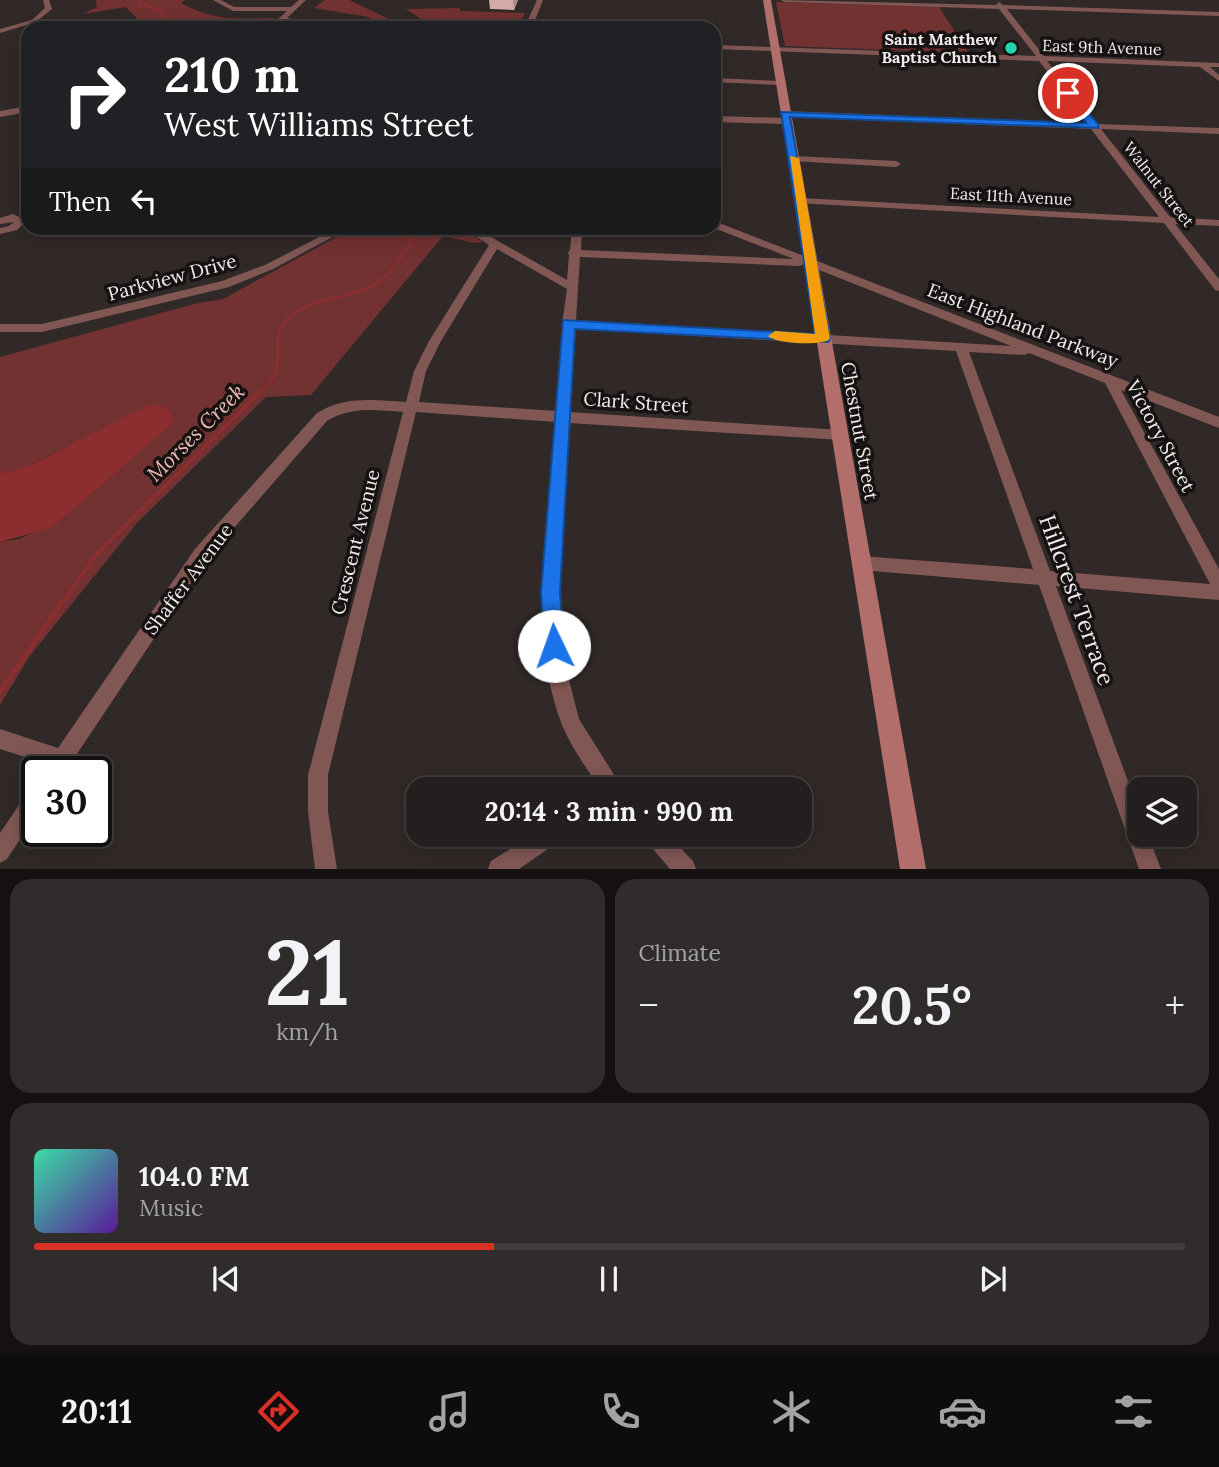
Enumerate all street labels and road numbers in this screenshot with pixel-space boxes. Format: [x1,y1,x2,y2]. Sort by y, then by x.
street label: East 9th Avenue [1042,35,1162,59]
street label: Walnut Street [1119,137,1199,231]
street label: East 11th Avenue [950,183,1073,209]
street label: Parkview Drive [105,248,239,306]
street label: East Highland Parkway [924,278,1122,372]
street label: Chestnut Street [836,360,884,503]
street label: Victory Street [1121,375,1201,497]
street label: Clark Street [583,386,690,418]
street label: Crescent Avenue [325,467,385,617]
street label: Hillcrest Terrace [1033,511,1122,689]
street label: Shaffer Avenue [138,519,238,639]

